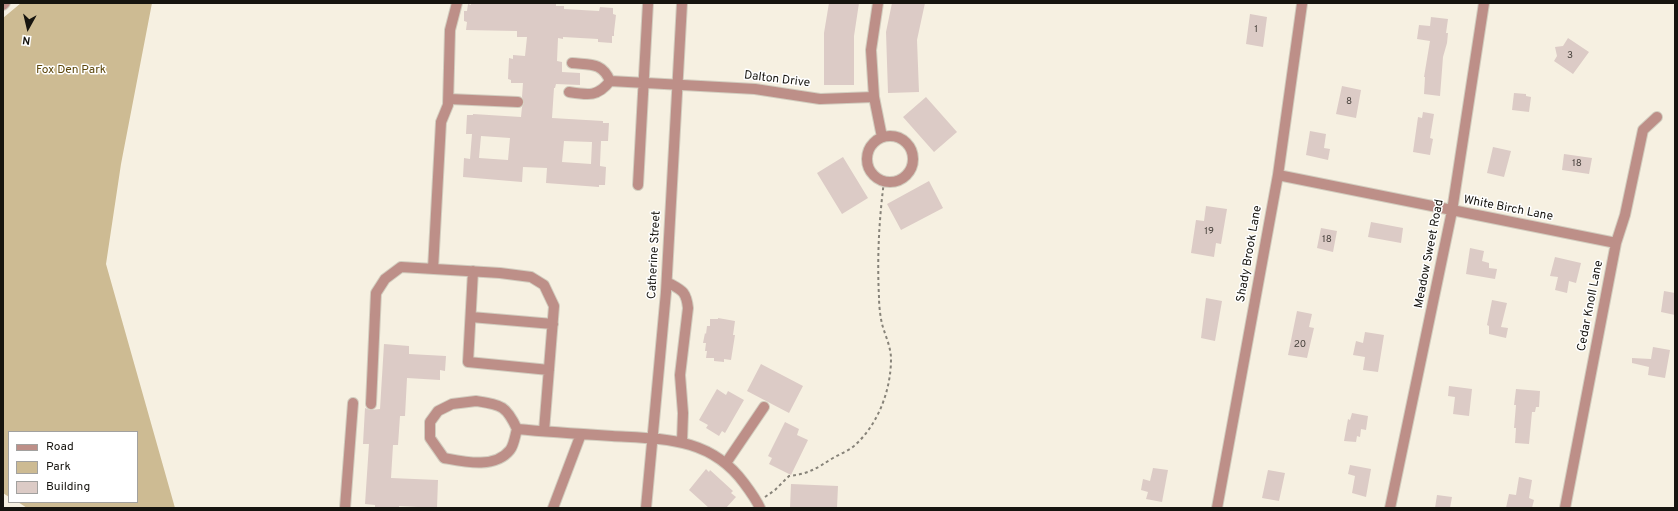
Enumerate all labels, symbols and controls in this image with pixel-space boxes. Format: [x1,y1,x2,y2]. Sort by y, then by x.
north arrow [8,8,48,48]
house number: 1 [1254,24,1258,36]
text: N [21,32,31,47]
house number: 3 [1567,50,1573,62]
park label: Fox Den Park [36,64,106,78]
street label: Dalton Drive [743,69,811,91]
house number: 8 [1346,96,1352,108]
house number: 18 [1572,158,1582,170]
street label: White Birch Lane [1462,193,1554,225]
street label: Meadow Sweet Road [1412,198,1448,310]
street label: Shady Brook Lane [1234,204,1266,304]
street label: Catherine Street [645,210,665,300]
house number: 19 [1204,226,1214,238]
house number: 18 [1322,234,1332,246]
street label: Cedar Knoll Lane [1575,259,1607,353]
house number: 20 [1294,339,1306,351]
legend [8,431,138,503]
text: Road [46,439,74,455]
text: Park [46,459,71,475]
text: Building [46,479,90,495]

